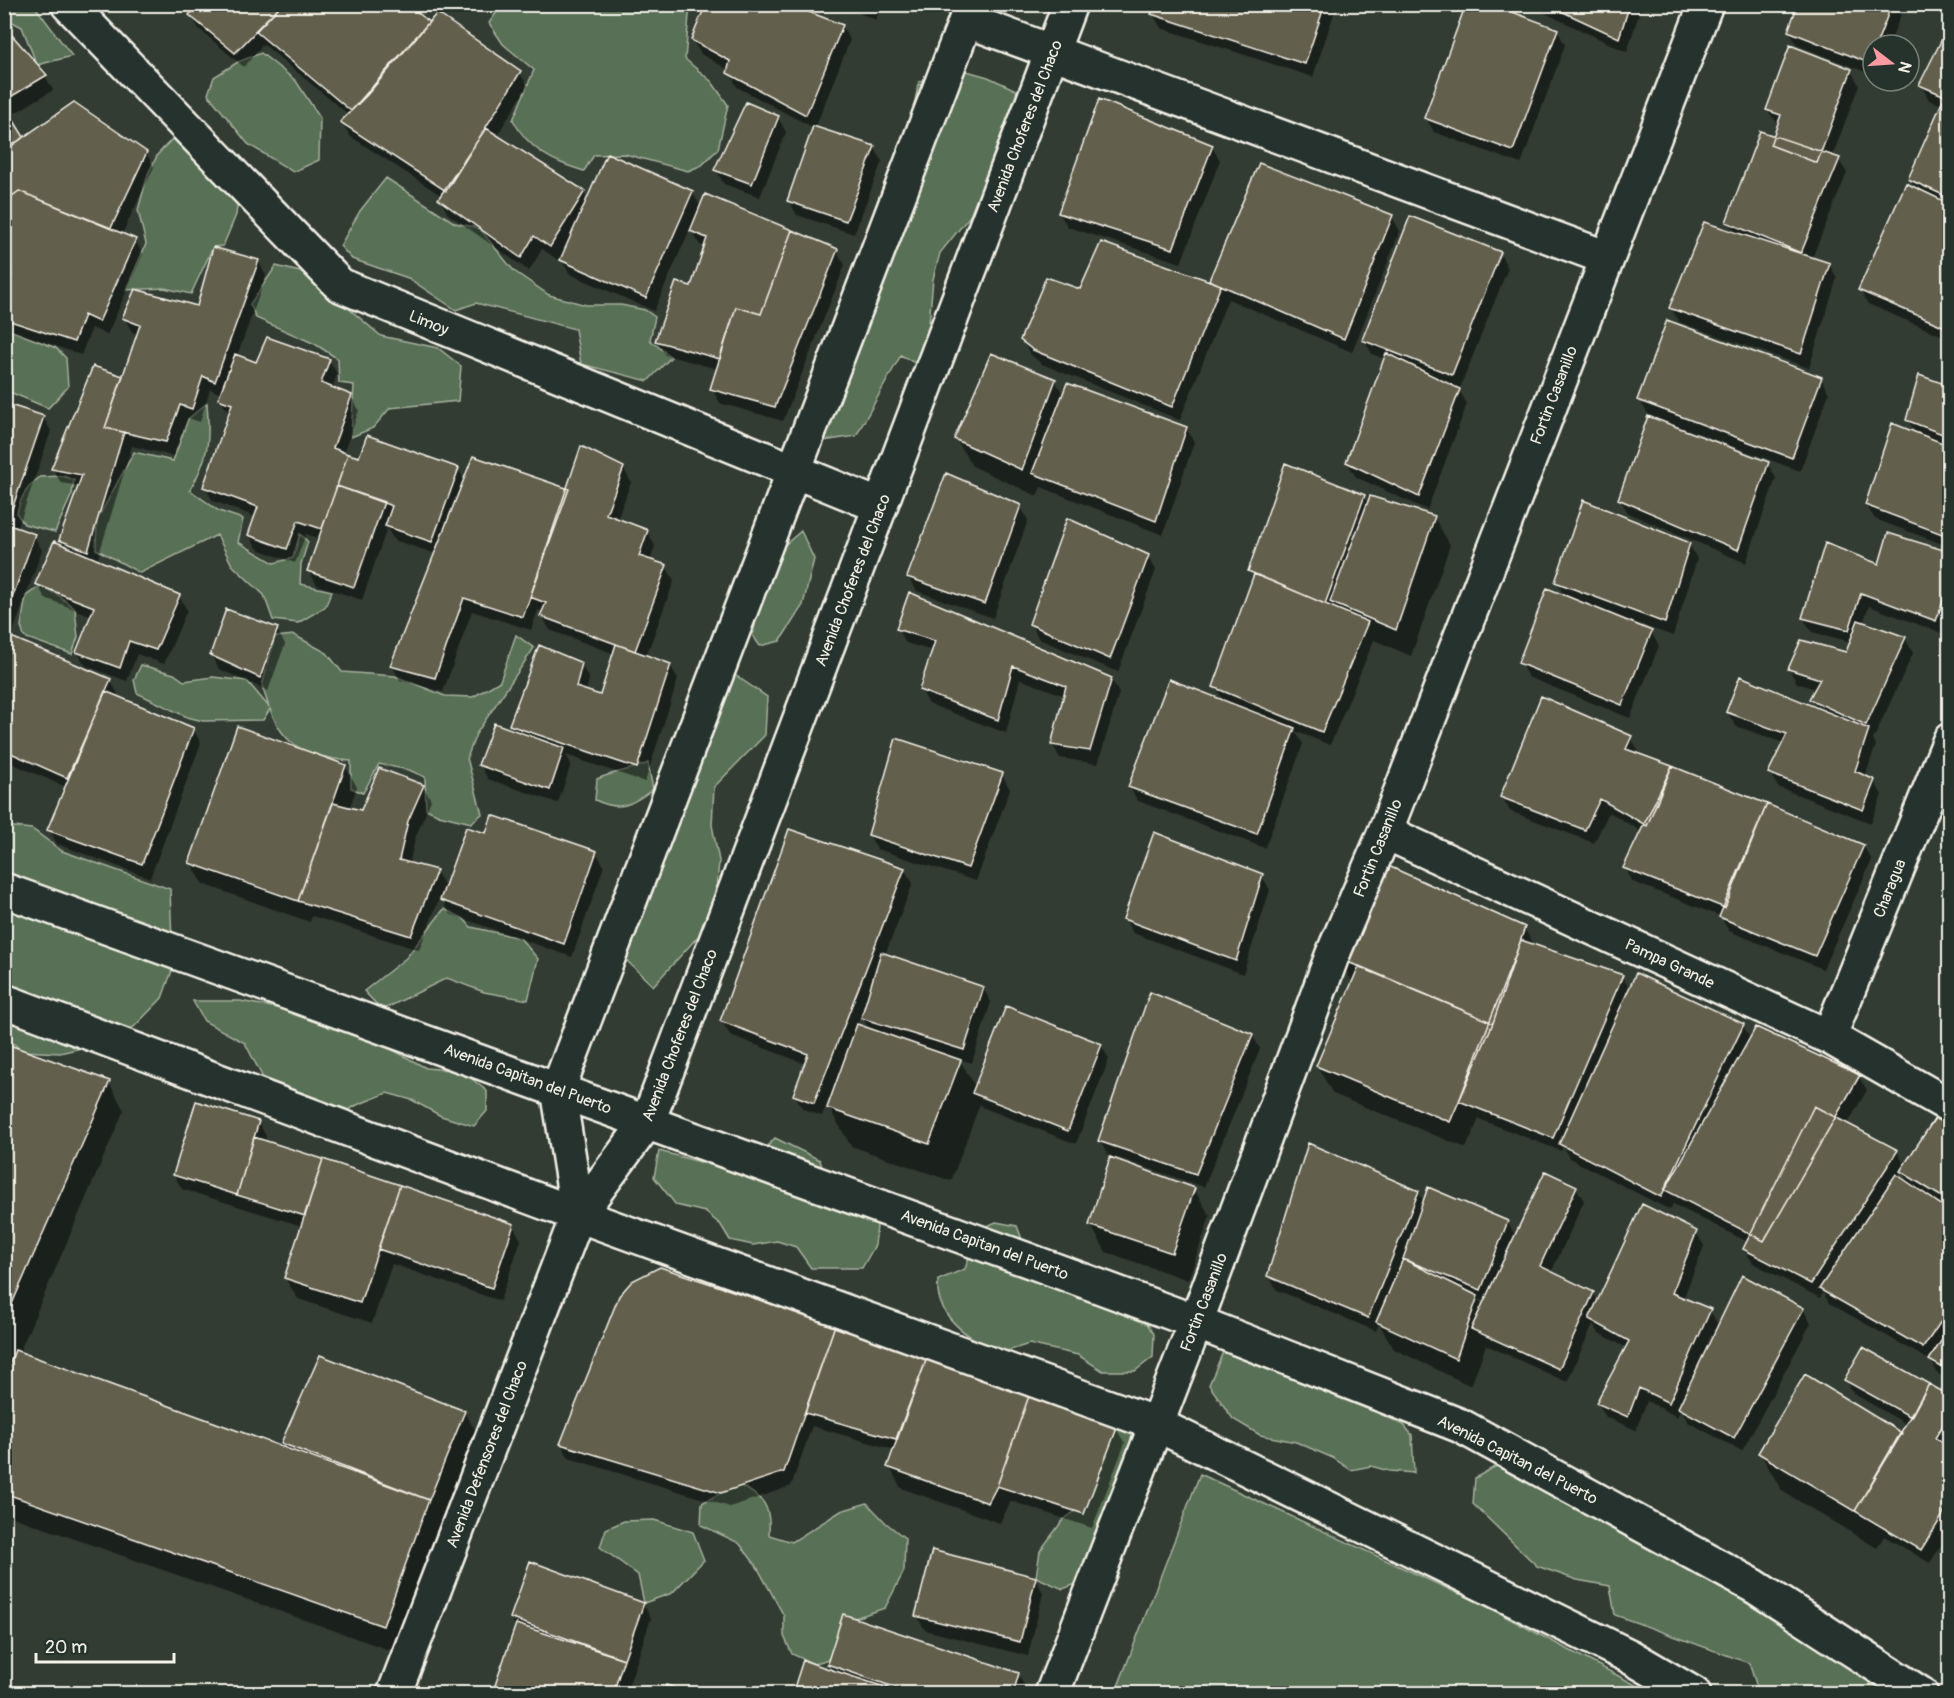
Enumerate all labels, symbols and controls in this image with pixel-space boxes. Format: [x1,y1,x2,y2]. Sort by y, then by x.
north arrow [1861,33,1921,93]
street label: Avenida Choferes del Chaco [983,37,1067,215]
text: N [1893,59,1916,75]
street label: Limoy [406,306,452,340]
street label: Fortin Casanillo [1526,343,1582,448]
street label: Avenida Choferes del Chaco [811,491,895,669]
street label: Fortin Casanillo [1349,796,1407,900]
street label: Charagua [1869,856,1911,921]
street label: Pampa Grande [1622,934,1718,993]
street label: Avenida Choferes del Chaco [638,946,722,1124]
street label: Avenida Capitan del Puerto [441,1039,615,1119]
street label: Avenida Capitan del Puerto [898,1205,1072,1285]
street label: Fortin Casanillo [1176,1250,1232,1355]
street label: Avenida Defensores del Chaco [442,1358,532,1551]
street label: Avenida Capitan del Puerto [1434,1411,1601,1509]
scale bar [36,1626,174,1664]
text: 20 m [45,1636,87,1659]

